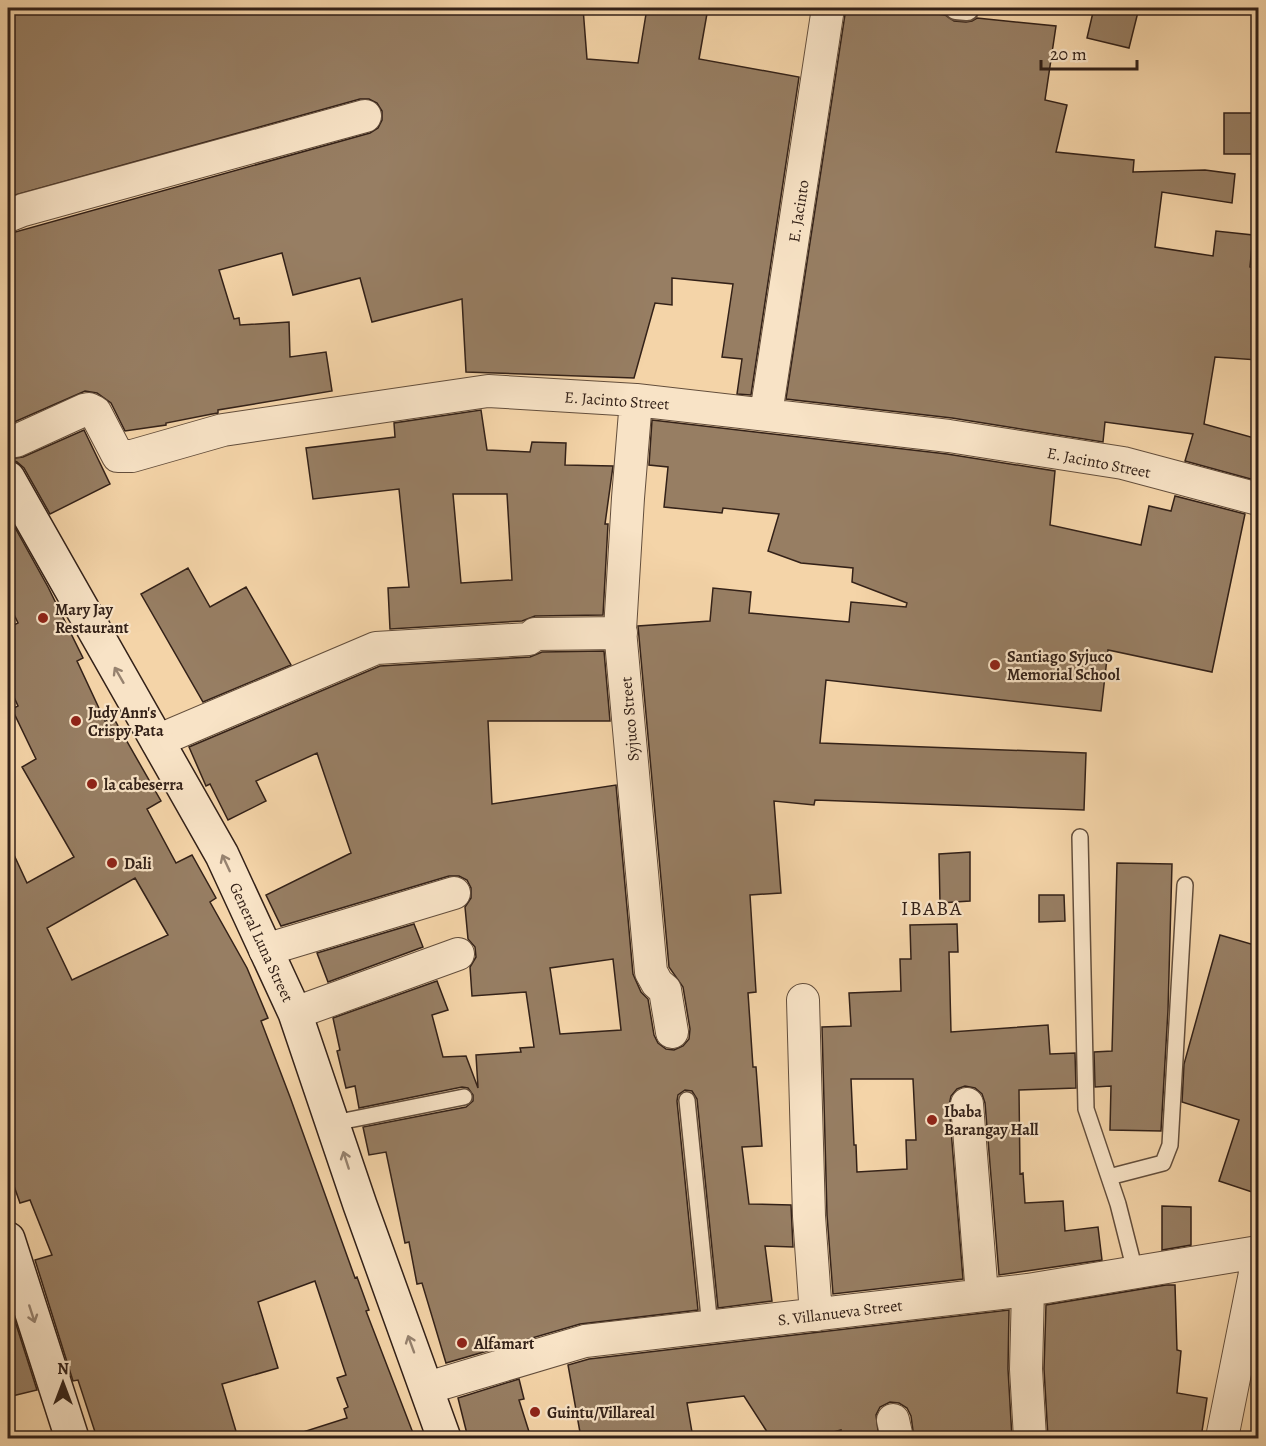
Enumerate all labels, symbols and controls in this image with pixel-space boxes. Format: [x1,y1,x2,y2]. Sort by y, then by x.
scale bar [1041,33,1137,71]
text: 20 m [1050,42,1087,66]
street label: E. Jacinto [783,178,815,244]
street label: E. Jacinto Street [564,386,670,416]
street label: E. Jacinto Street [1045,442,1153,484]
place label: Mary Jay Restaurant [55,599,130,639]
marker: Mary Jay Restaurant [36,611,50,625]
place label: Santiago Syjuco Memorial School [1007,646,1121,686]
marker: Santiago Syjuco Memorial School [988,658,1002,672]
one-way arrow [113,667,125,684]
street label: Syjuco Street [615,676,645,762]
place label: Judy Ann's Crispy Pata [88,702,164,742]
marker: Judy Ann's Crispy Pata [69,714,83,728]
place label: la cabeserra [104,774,184,796]
marker: la cabeserra [85,777,99,791]
place label: Dali [124,853,152,875]
one-way arrow [220,854,231,872]
marker: Dali [105,856,119,870]
street label: General Luna Street [224,879,298,1006]
district label: IBABA [901,895,963,922]
place label: Ibaba Barangay Hall [944,1101,1039,1141]
marker: Ibaba Barangay Hall [925,1113,939,1127]
one-way arrow [340,1151,351,1170]
street label: S. Villanueva Street [776,1294,904,1332]
one-way arrow [27,1304,38,1323]
place label: Alfamart [473,1333,535,1355]
one-way arrow [405,1335,416,1354]
marker: Alfamart [455,1336,469,1350]
north arrow [33,1353,93,1413]
text: N [57,1358,69,1380]
place label: Guintu/Villareal [547,1402,655,1424]
marker: Guintu/Villareal [528,1405,542,1419]

